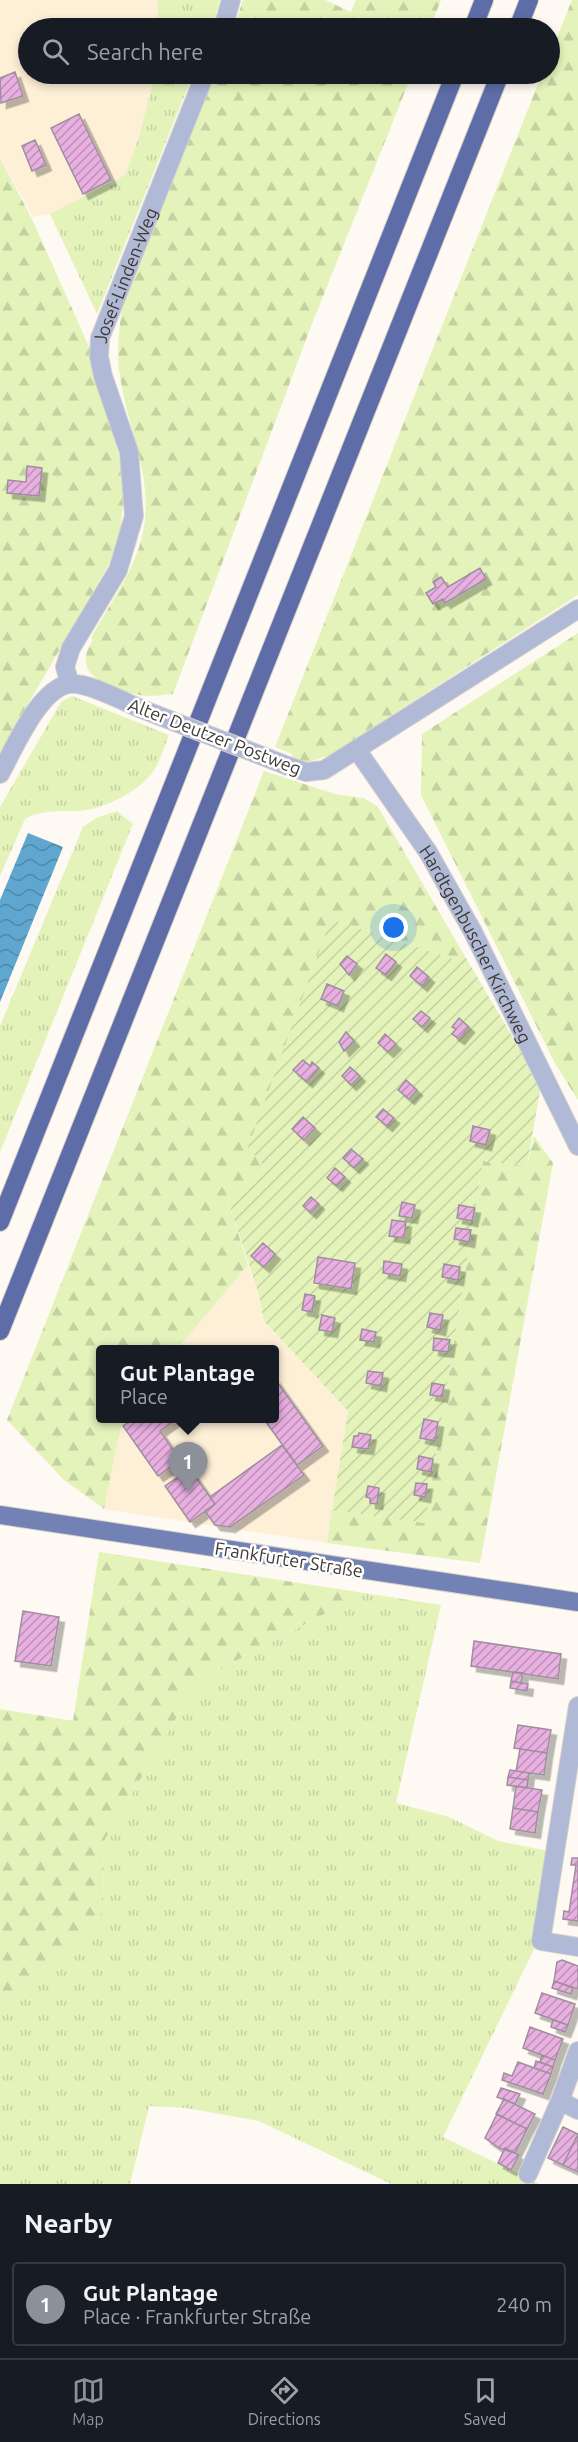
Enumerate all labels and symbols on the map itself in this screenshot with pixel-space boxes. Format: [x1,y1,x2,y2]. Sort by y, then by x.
street label: Josef-Linden-Weg [90,205,161,344]
street label: Alter Deutzer Postweg [126,694,304,778]
street label: Hardtgenbuscher Kirchweg [416,841,536,1046]
your location [379,913,408,942]
pin: 1 [168,1442,207,1492]
street label: Frankfurter Straße [213,1537,365,1581]

